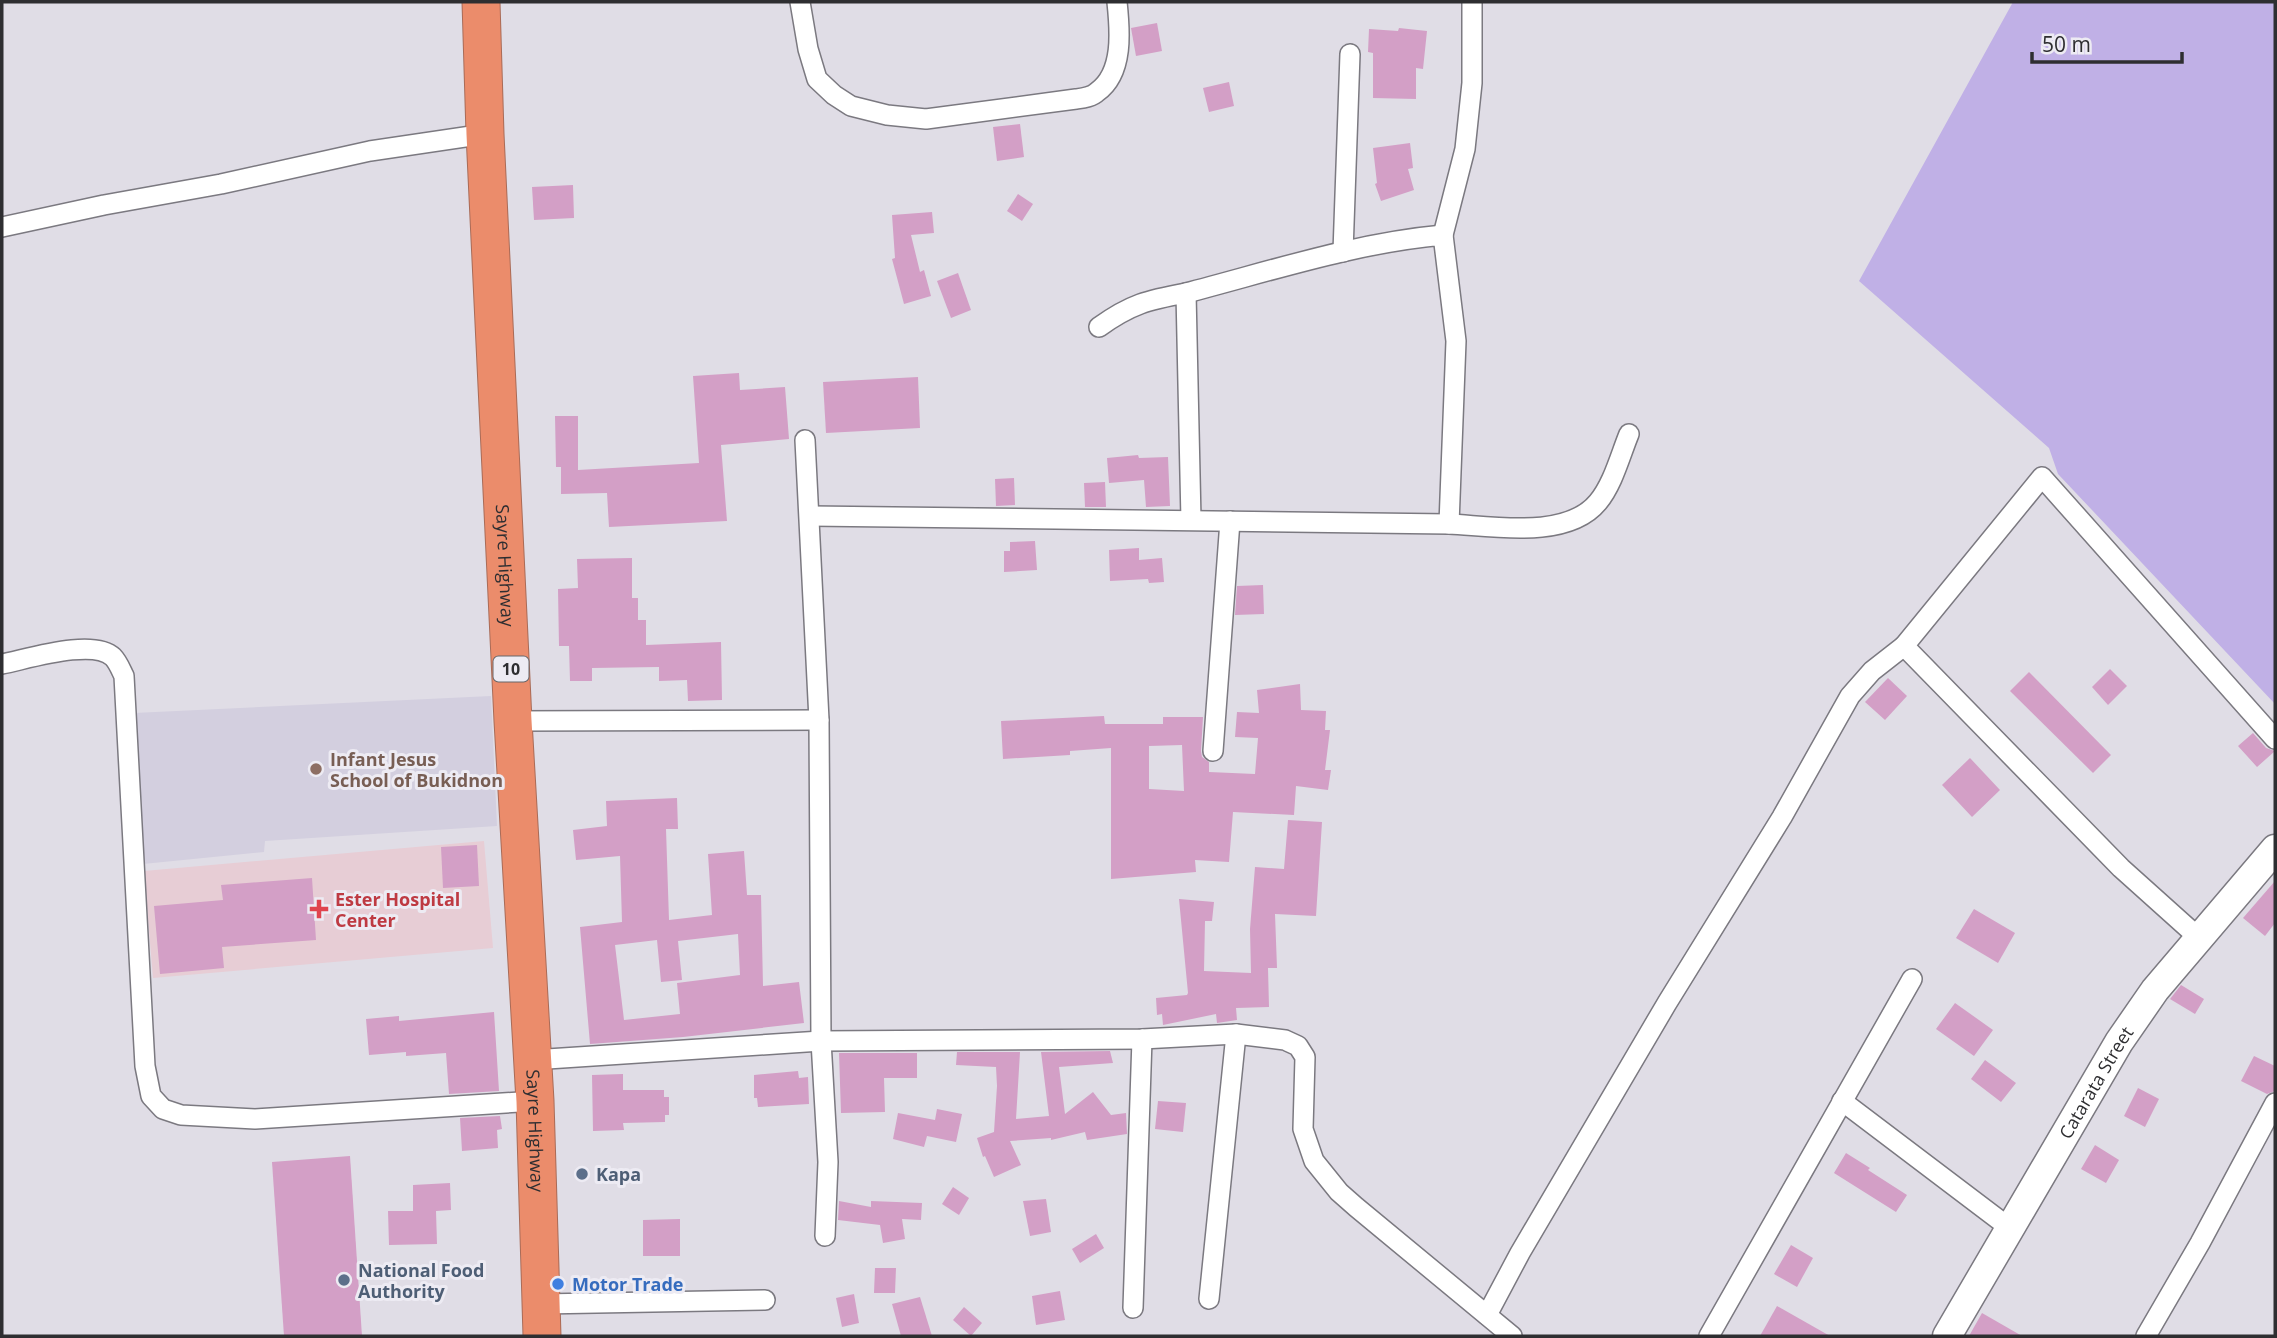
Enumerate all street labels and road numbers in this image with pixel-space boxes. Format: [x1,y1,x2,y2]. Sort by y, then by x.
street label: Sayre Highway [491,504,521,628]
road number: 10 [494,656,528,682]
street label: Catarata Street [2053,1021,2138,1143]
street label: Sayre Highway [521,1069,550,1193]

